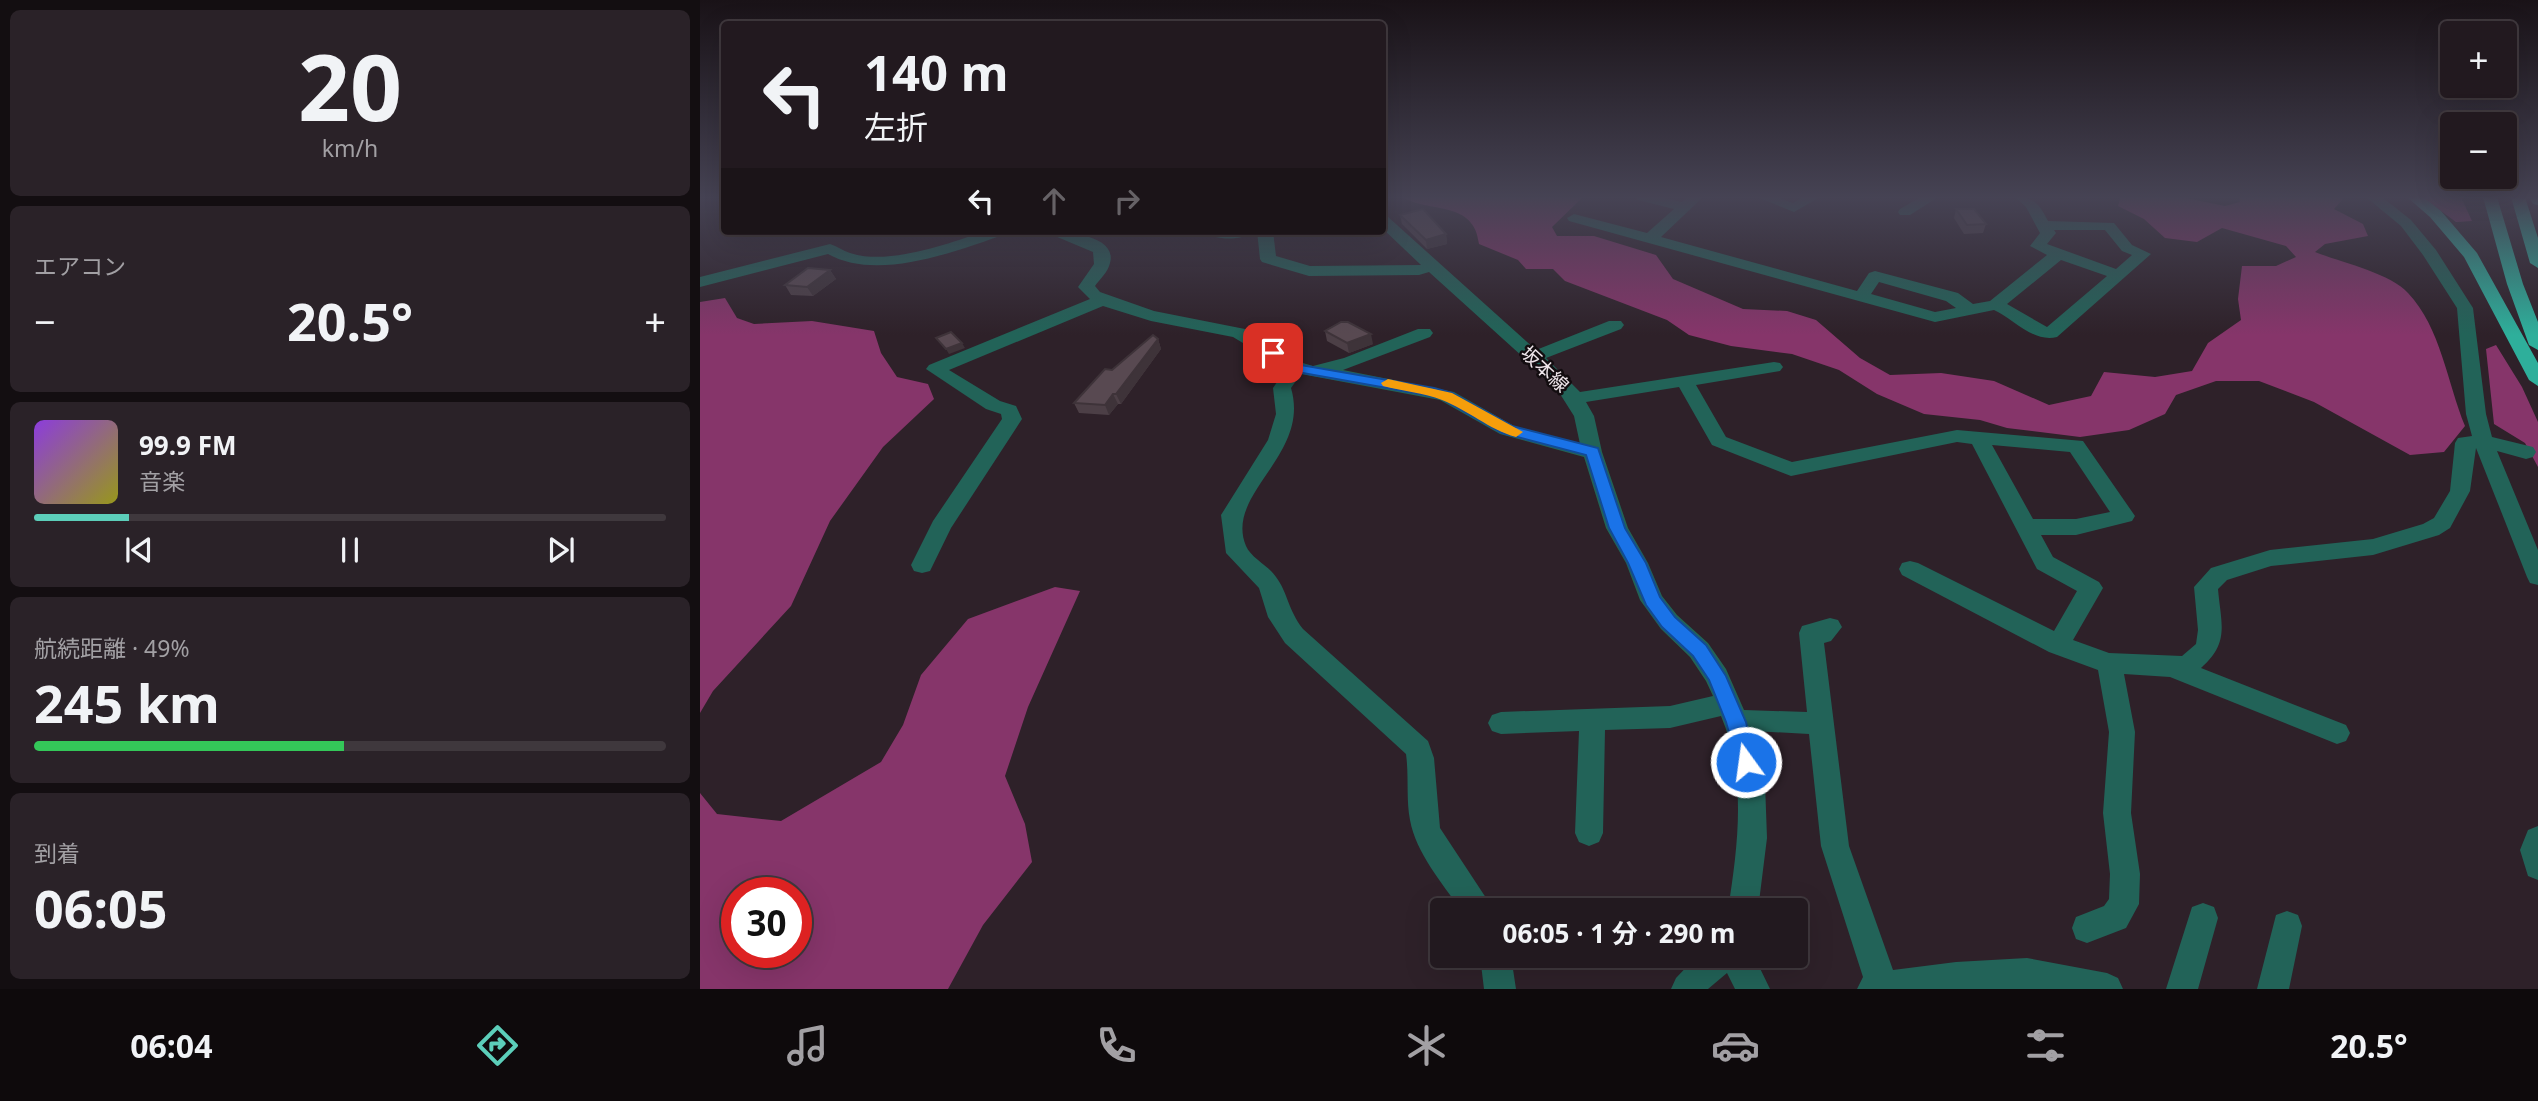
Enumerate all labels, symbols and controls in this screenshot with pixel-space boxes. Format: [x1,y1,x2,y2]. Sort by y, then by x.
map controls [2440,21,2517,189]
button: + [2440,21,2517,98]
text: 20 [298,24,402,148]
text: 140 m [864,39,1009,105]
icon: left [749,49,840,140]
text: 左折 [864,105,928,148]
button: − [2440,112,2517,189]
text: km/h [322,132,378,164]
icon: left [962,182,1000,220]
icon: ahead [1035,182,1073,220]
icon: right [1108,182,1146,220]
text: エアコン [34,250,126,282]
text: 20.5° [287,285,413,356]
text: − [34,295,56,347]
text: + [644,295,666,347]
pin [1243,323,1303,383]
icon: arrive [1254,334,1292,372]
street label: 坂本線 [1515,340,1575,398]
text: 99.9 FM [139,427,236,463]
text: 音楽 [139,465,185,497]
icon: previous [120,531,158,569]
icon: pause [331,531,369,569]
icon: next [542,531,580,569]
text: 航続距離 · 49% [34,632,190,664]
text: 245 km [34,667,220,738]
position arrow [1709,725,1783,799]
text: 到着 [34,837,80,869]
text: 06:05 [34,872,168,943]
speed limit sign: 30 [721,877,812,968]
text: 06:05 · 1 分 · 290 m [1503,915,1735,951]
icon: directions [473,1021,522,1070]
icon: music [783,1021,832,1070]
icon: phone [1092,1021,1141,1070]
icon: climate [1402,1021,1451,1070]
icon: car [1711,1021,1760,1070]
icon: filters [2021,1021,2070,1070]
text: 06:04 [130,1024,212,1067]
text: 20.5° [2330,1024,2408,1067]

